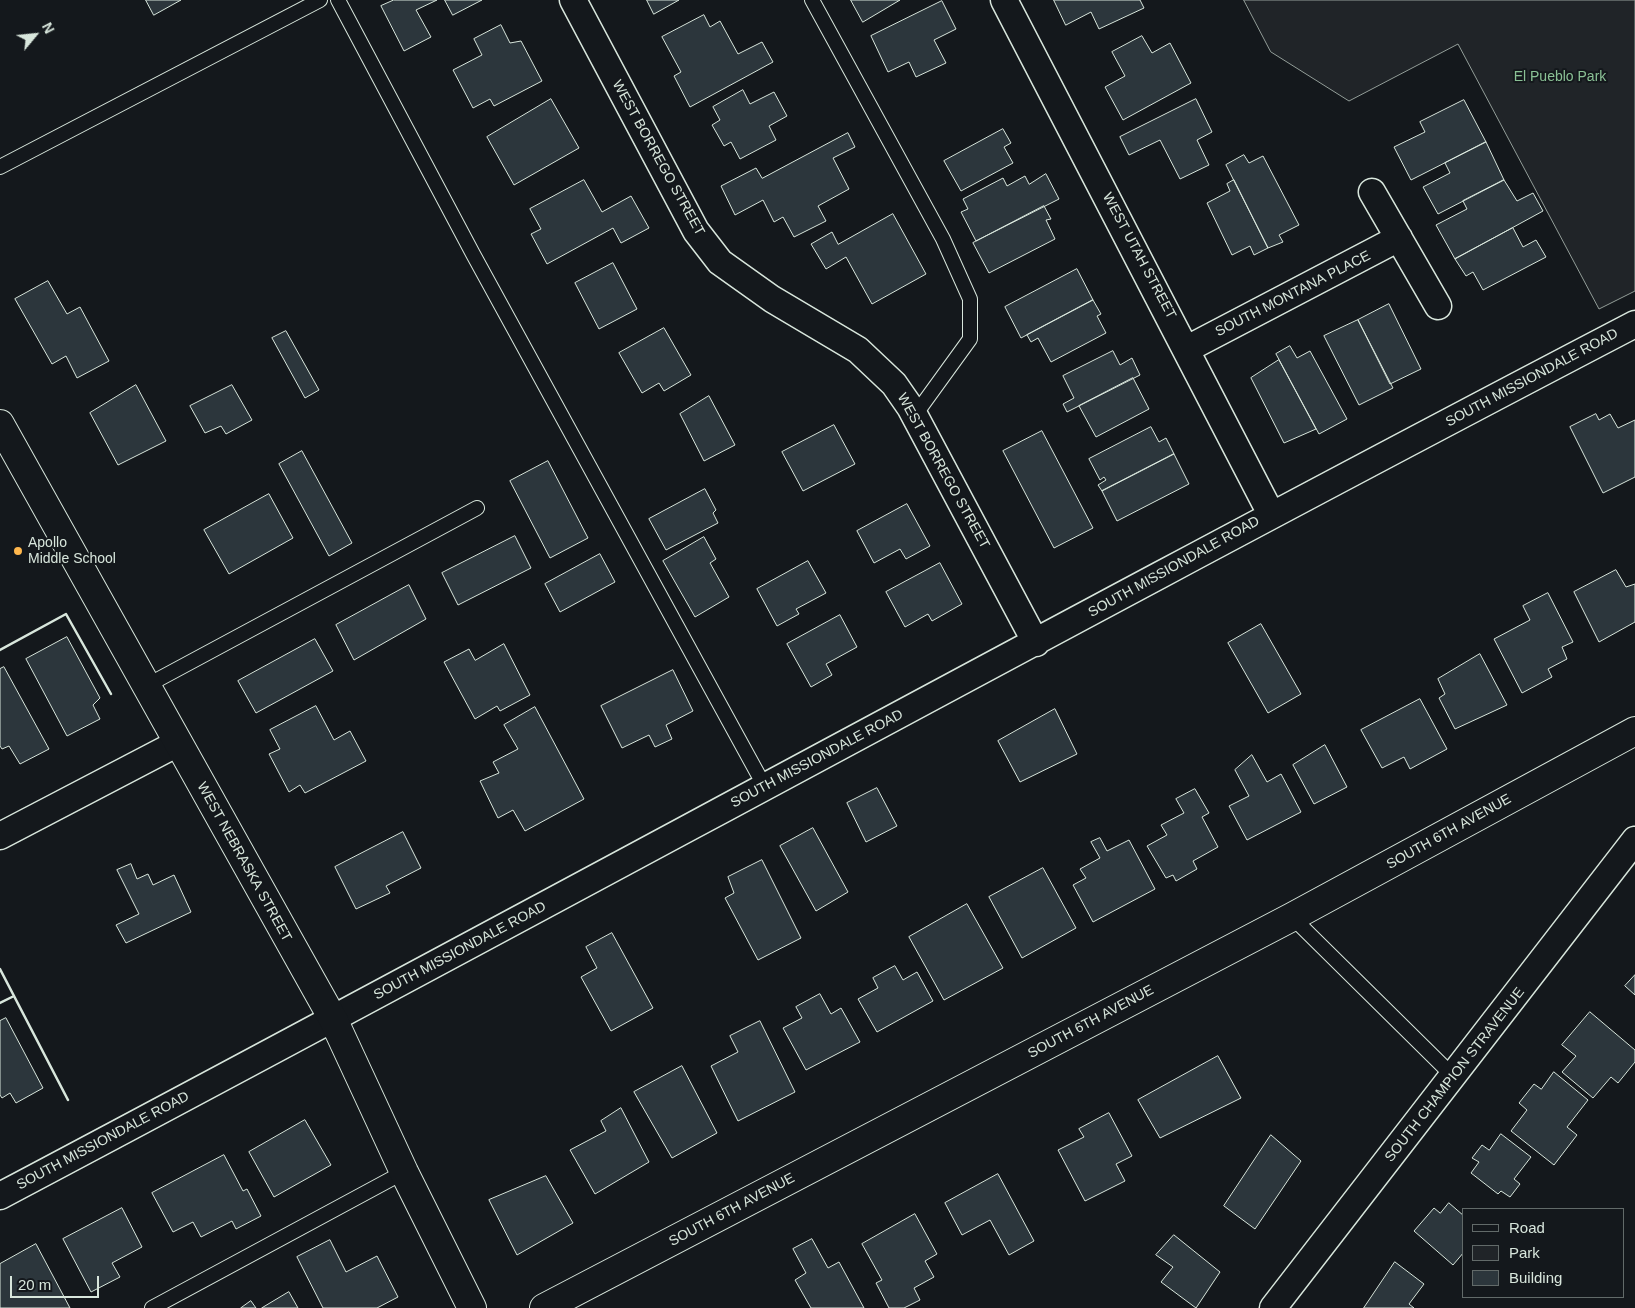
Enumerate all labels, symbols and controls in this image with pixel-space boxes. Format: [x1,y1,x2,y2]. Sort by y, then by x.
north arrow [10,10,60,60]
text: N [39,20,58,36]
park label: El Pueblo Park [1514,69,1606,85]
street label: WEST BORREGO STREET [608,77,708,239]
street label: WEST UTAH STREET [1099,190,1179,322]
street label: SOUTH MONTANA PLACE [1213,248,1373,340]
street label: SOUTH MISSIONDALE ROAD [1443,325,1621,431]
street label: WEST BORREGO STREET [893,390,993,552]
street label: SOUTH MISSIONDALE ROAD [1086,513,1262,621]
place label: Apollo Middle School [28,535,116,568]
marker: Apollo Middle School [12,545,24,557]
street label: SOUTH MISSIONDALE ROAD [728,706,906,812]
street label: WEST NEBRASKA STREET [193,779,295,945]
street label: SOUTH 6TH AVENUE [1384,791,1514,873]
street label: SOUTH MISSIONDALE ROAD [371,898,549,1004]
street label: SOUTH 6TH AVENUE [1025,982,1157,1062]
street label: SOUTH CHAMPION STRAVENUE [1382,984,1528,1166]
street label: SOUTH MISSIONDALE ROAD [14,1088,192,1194]
street label: SOUTH 6TH AVENUE [666,1170,798,1250]
legend [1462,1208,1625,1298]
text: Road [1509,1219,1545,1236]
text: Park [1509,1244,1540,1261]
scale bar [12,1266,101,1298]
text: Building [1509,1269,1562,1286]
text: 20 m [18,1276,51,1293]

